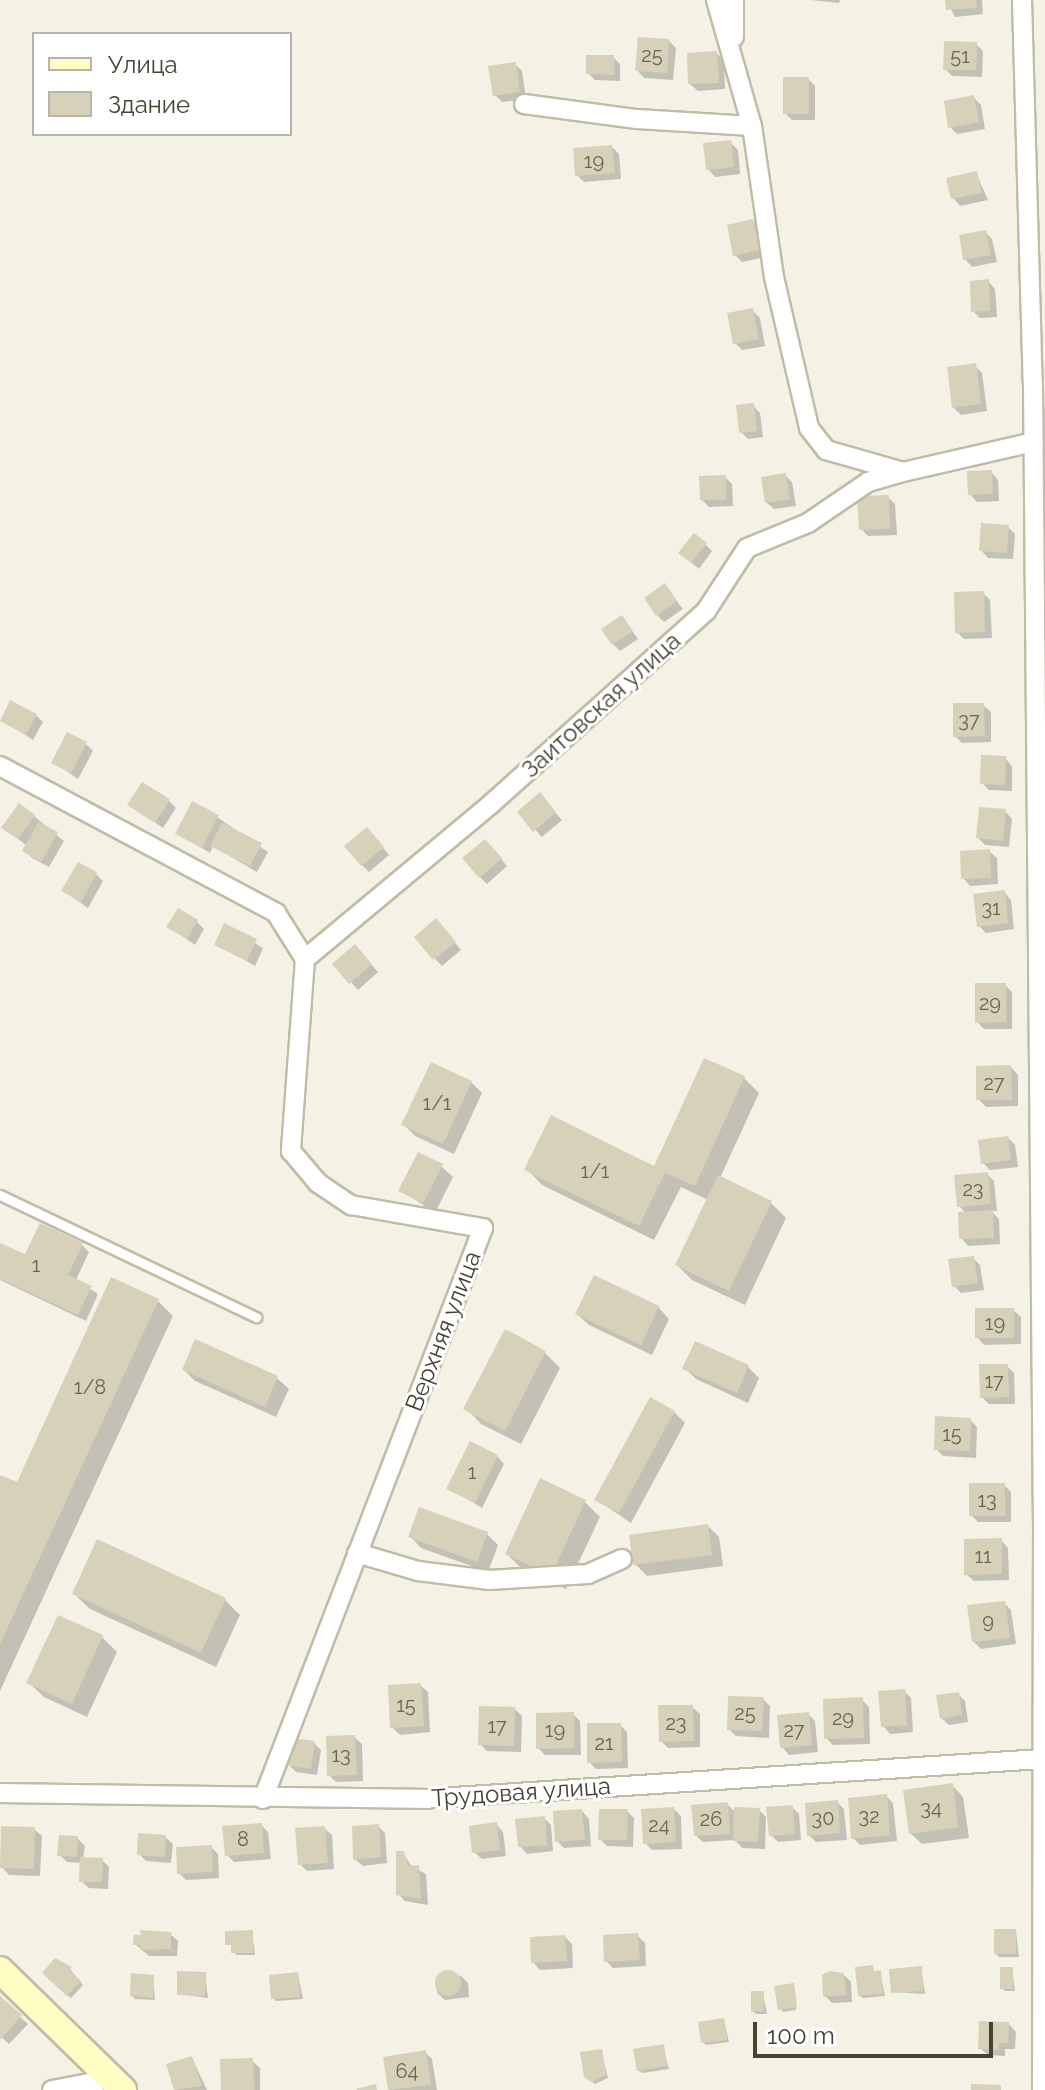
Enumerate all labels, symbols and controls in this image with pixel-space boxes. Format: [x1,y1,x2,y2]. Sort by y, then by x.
legend [32,32,292,136]
house number: 25 [641,43,663,67]
house number: 51 [950,44,970,68]
text: Улица [108,50,178,79]
text: Здание [108,90,190,119]
house number: 19 [584,149,604,173]
street label: Заитовская улица [516,626,686,784]
house number: 37 [958,708,980,732]
house number: 31 [981,896,1001,920]
house number: 29 [979,991,1001,1015]
house number: 27 [983,1071,1005,1095]
house number: 1/1 [423,1091,451,1115]
house number: 1/1 [581,1159,609,1183]
house number: 23 [962,1177,984,1201]
street label: Верхняя улица [399,1247,487,1415]
house number: 1 [32,1253,40,1277]
house number: 19 [985,1311,1005,1335]
house number: 17 [984,1369,1004,1393]
house number: 1/8 [74,1375,106,1399]
house number: 15 [942,1422,962,1446]
house number: 1 [468,1460,476,1484]
house number: 13 [977,1488,997,1512]
house number: 11 [974,1544,992,1568]
house number: 9 [982,1609,994,1633]
house number: 15 [396,1693,416,1717]
house number: 25 [734,1701,756,1725]
house number: 29 [832,1706,854,1730]
house number: 23 [665,1711,687,1735]
house number: 17 [487,1714,507,1738]
house number: 19 [545,1718,565,1742]
house number: 27 [783,1718,805,1742]
house number: 21 [595,1731,613,1755]
house number: 13 [331,1743,351,1767]
street label: Трудовая улица [430,1771,612,1813]
house number: 34 [920,1796,942,1820]
house number: 32 [858,1804,880,1828]
house number: 30 [812,1806,834,1830]
house number: 26 [700,1807,722,1831]
house number: 24 [648,1813,670,1837]
house number: 8 [237,1827,249,1851]
scale bar [757,2006,997,2056]
text: 100 m [767,2021,835,2050]
house number: 64 [396,2059,418,2083]

